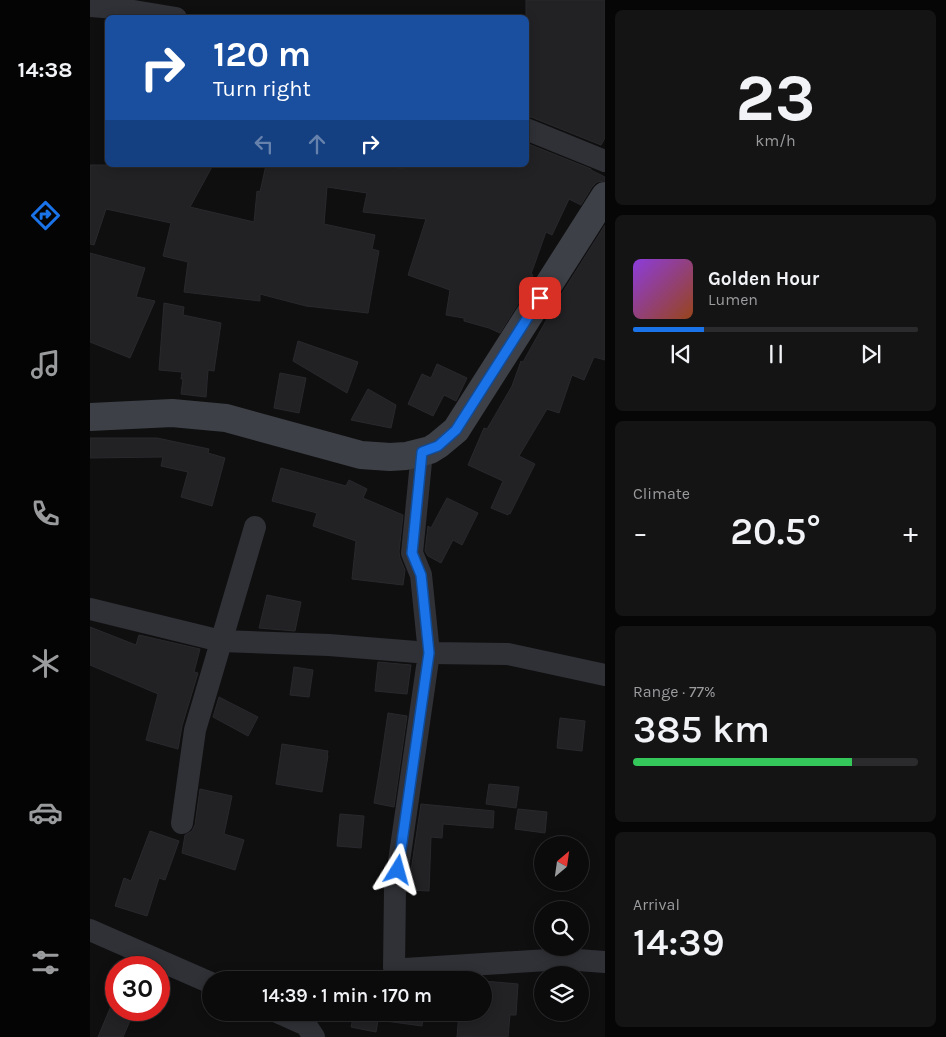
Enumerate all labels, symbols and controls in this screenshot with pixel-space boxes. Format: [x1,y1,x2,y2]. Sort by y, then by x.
text: 120 m [213,34,311,75]
icon: right [130,35,195,100]
text: 14:38 [18,57,72,83]
text: 23 [736,60,815,136]
text: Turn right [213,76,311,102]
icon: left [250,130,278,158]
icon: ahead [303,130,331,158]
icon: right [356,130,384,158]
text: km/h [755,131,796,150]
icon: directions [28,198,63,233]
text: Golden Hour [708,268,819,290]
pin [519,277,561,319]
icon: arrive [526,284,554,312]
text: Lumen [708,290,758,309]
icon: previous [667,340,695,368]
icon: pause [762,340,790,368]
icon: next [857,340,885,368]
icon: music [28,347,63,382]
text: Climate [633,484,690,503]
icon: phone [28,496,63,531]
text: 20.5° [730,509,821,554]
text: − [633,516,648,549]
text: + [903,516,918,549]
icon: climate [28,646,63,681]
text: Range · 77% [633,682,716,701]
text: 385 km [633,707,770,752]
icon: car [28,795,63,830]
north arrow [534,836,589,891]
map controls [534,836,589,1021]
position arrow [371,843,423,895]
text: Arrival [633,895,680,914]
button: search [534,901,589,956]
text: 14:39 [633,920,725,965]
icon: filters [28,945,63,980]
speed limit sign: 30 [105,956,170,1021]
button: layers [534,966,589,1021]
text: 14:39 · 1 min · 170 m [262,985,432,1007]

